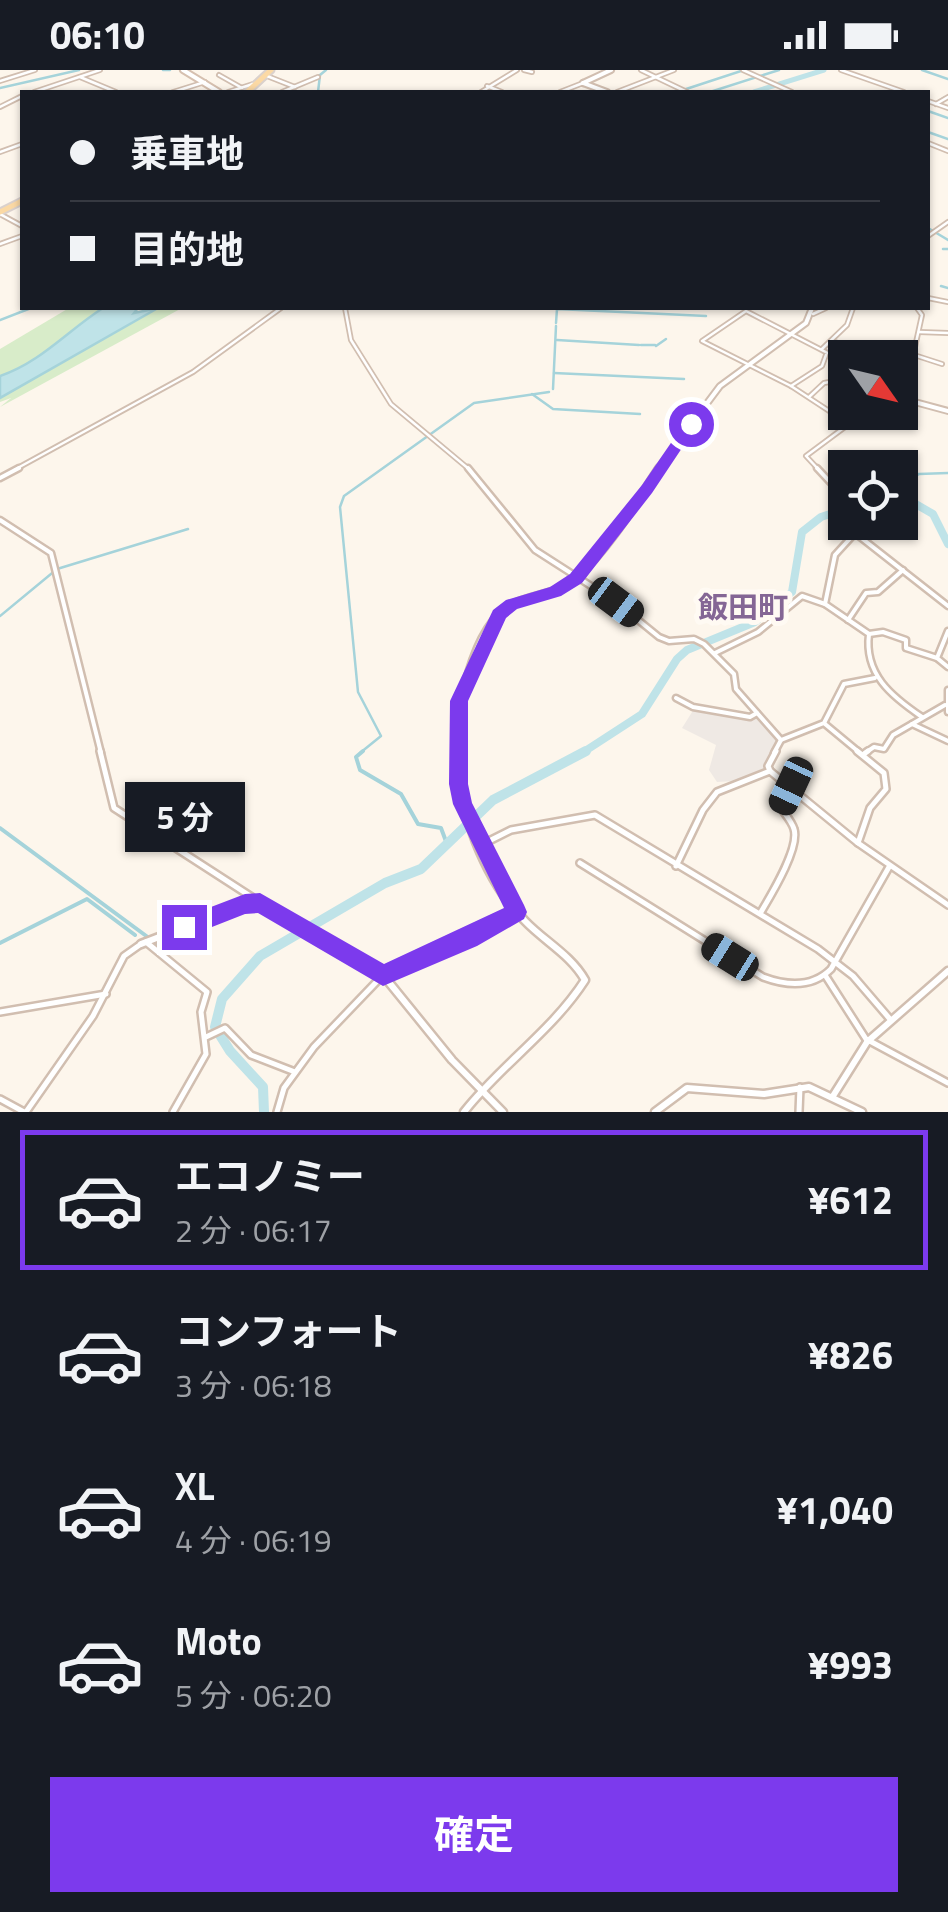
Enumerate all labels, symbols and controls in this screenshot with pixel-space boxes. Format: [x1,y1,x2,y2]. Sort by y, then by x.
text: 06:10 [50,6,145,64]
text: 乗車地 [130,124,244,182]
text: 目的地 [130,220,244,278]
north arrow [828,340,918,430]
map controls [828,340,918,540]
route start [669,402,714,447]
button: locate [828,450,918,540]
car [583,572,649,632]
district label: 飯田町 [698,584,788,630]
car [765,752,817,820]
callout: 5 分 [124,782,244,852]
text: 5 分 [157,793,213,841]
route end [162,905,207,950]
car [697,928,763,986]
text: エコノミー [175,1147,365,1205]
icon: car [55,1155,145,1245]
text: ¥612 [808,1171,893,1229]
text: 2 分 · 06:17 [175,1206,332,1254]
text: コンフォート [175,1302,402,1360]
icon: car [55,1310,145,1400]
text: ¥826 [808,1326,893,1384]
text: 3 分 · 06:18 [175,1361,332,1409]
text: XL [175,1457,215,1515]
icon: car [55,1465,145,1555]
text: ¥1,040 [777,1481,893,1539]
text: 4 分 · 06:19 [175,1516,332,1564]
text: Moto [175,1612,262,1670]
icon: car [55,1620,145,1710]
text: ¥993 [808,1636,893,1694]
text: 5 分 · 06:20 [175,1671,332,1719]
button: 確定 [50,1777,898,1892]

